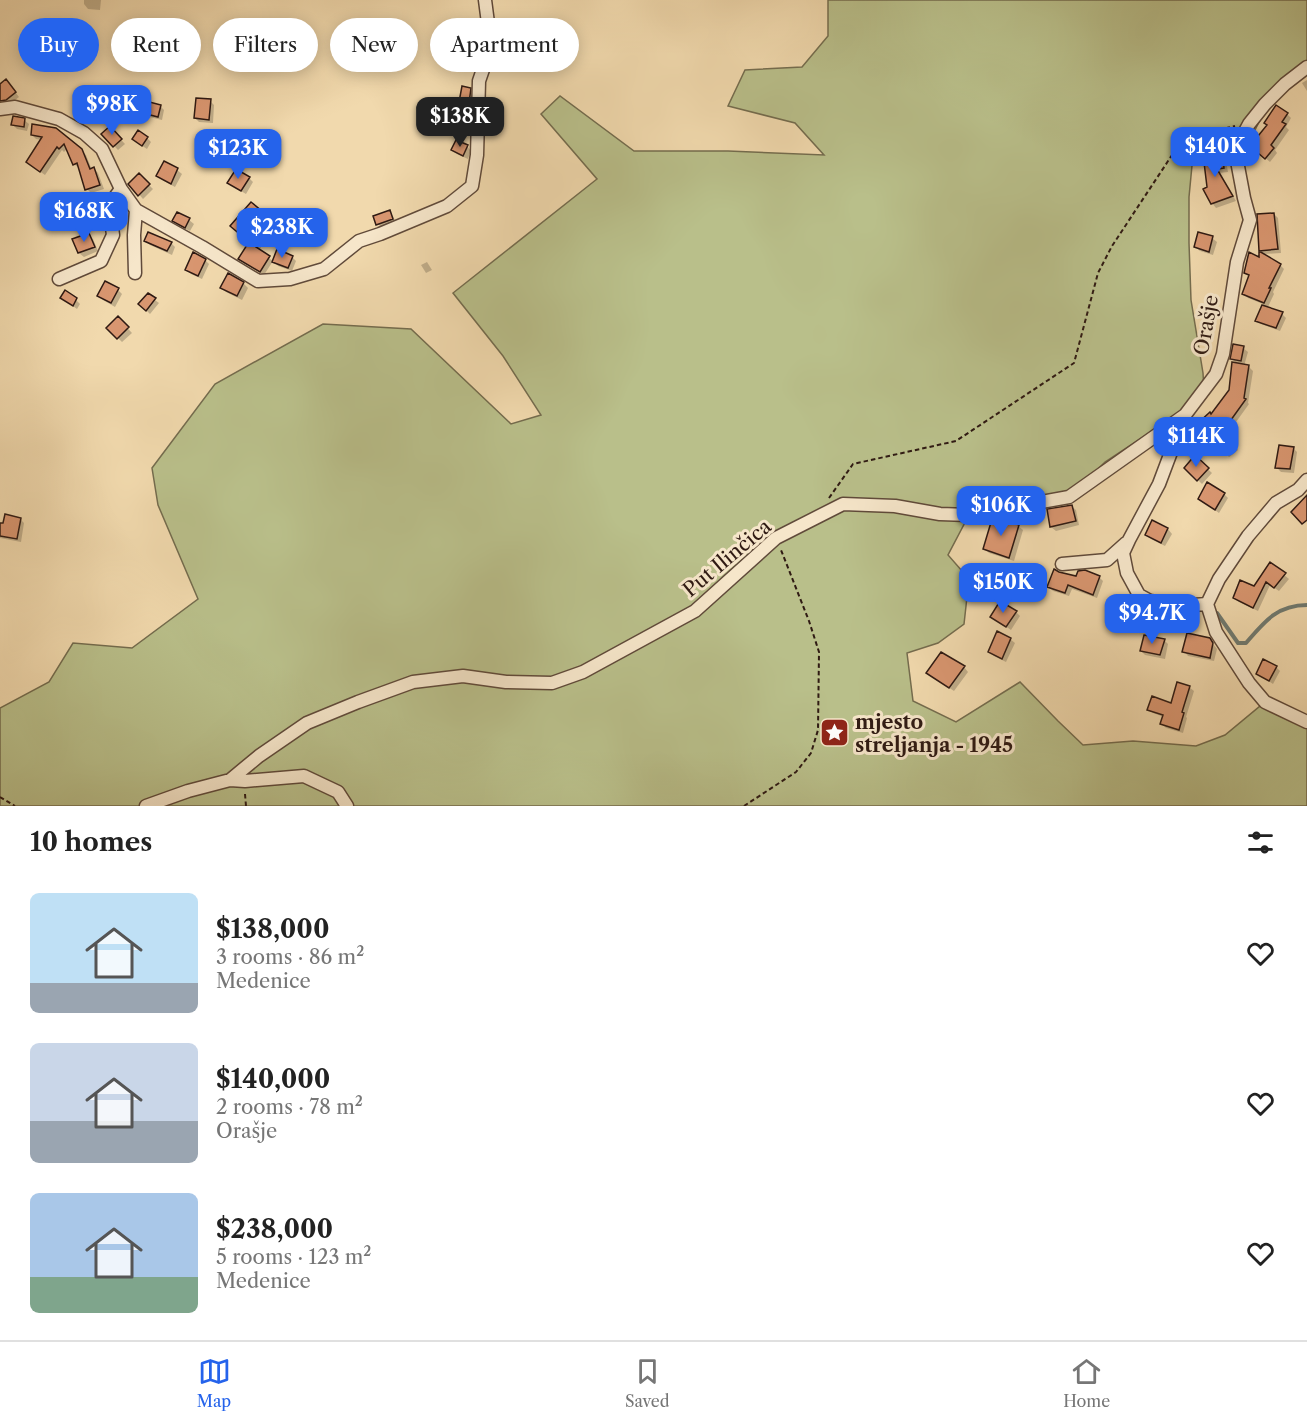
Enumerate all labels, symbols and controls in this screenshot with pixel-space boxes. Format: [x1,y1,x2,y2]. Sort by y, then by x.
chip: Buy [18,18,99,72]
chip: Rent [111,18,201,72]
chip: Filters [213,18,318,72]
chip: New [330,18,418,72]
chip: Apartment [430,18,579,72]
pin: $98K [76,85,148,136]
text: $98K [86,92,138,116]
pin: $138K [418,97,502,148]
text: $138K [430,104,490,128]
pin: $140K [1173,127,1257,178]
pin: $123K [196,129,280,180]
text: $140K [1185,134,1245,158]
text: $123K [208,136,268,160]
pin: $168K [42,192,126,243]
text: $168K [54,199,114,223]
pin: $238K [240,208,324,259]
text: $238K [251,215,313,239]
street label: Orašje [1189,293,1223,357]
pin: $114K [1154,417,1238,468]
text: $114K [1168,424,1225,448]
pin: $106K [959,486,1043,537]
text: $106K [971,493,1031,517]
street label: Put Ilinčica [678,514,776,602]
pin: $150K [961,563,1045,614]
text: $150K [973,570,1033,594]
pin: $94.7K [1103,594,1201,645]
text: $94.7K [1119,601,1185,625]
place label: mjesto streljanja - 1945 [855,710,1013,757]
place icon: mjesto streljanja - 1945 [818,717,850,749]
text: 10 homes [30,826,152,858]
icon: filters [1244,826,1277,859]
text: $138,000 [216,913,329,945]
icon: home [78,917,150,989]
icon: heart [1244,937,1277,970]
text: 3 rooms · 86 m² [216,945,364,969]
text: Medenice [216,969,311,993]
text: $140,000 [216,1063,330,1095]
icon: home [78,1067,150,1139]
icon: heart [1244,1087,1277,1120]
text: 2 rooms · 78 m² [216,1095,363,1119]
text: Orašje [216,1119,277,1143]
text: $238,000 [216,1213,333,1245]
icon: home [78,1217,150,1289]
icon: heart [1244,1237,1277,1270]
text: 5 rooms · 123 m² [216,1245,372,1269]
text: Medenice [216,1269,311,1293]
tab: Map [197,1355,231,1411]
tab: Saved [625,1355,669,1411]
tab: Home [1063,1355,1110,1411]

